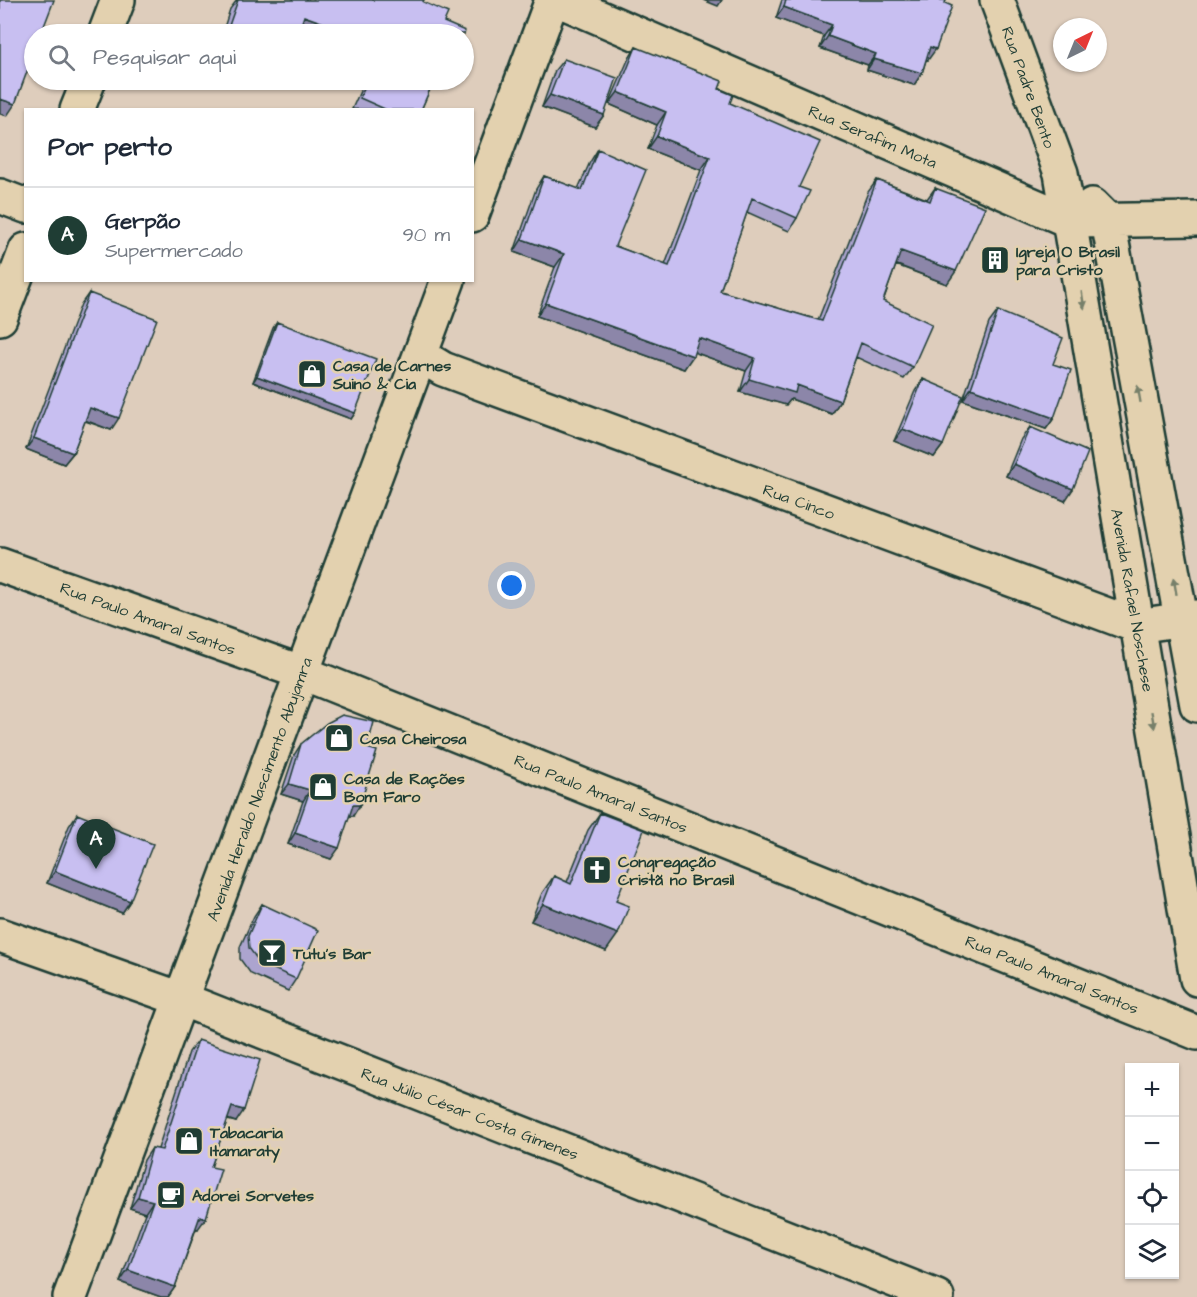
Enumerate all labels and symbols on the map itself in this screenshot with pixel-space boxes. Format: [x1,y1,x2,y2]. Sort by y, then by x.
north arrow [1053,18,1107,72]
street label: Rua Padre Bento [996,23,1060,151]
street label: Rua Serafim Mota [805,100,940,174]
place label: Igreja O Brasil para Cristo [1016,241,1120,281]
building icon: Igreja O Brasil para Cristo [979,244,1011,276]
one-way arrow [1078,291,1087,310]
place label: Casa de Carnes Suino & Cia [332,355,451,395]
shop icon: Casa de Carnes Suino & Cia [296,358,328,390]
one-way arrow [1135,384,1144,403]
street label: Rua Cinco [760,479,838,525]
street label: Avenida Rafael Noschese [1105,507,1159,694]
your location [497,571,526,600]
one-way arrow [1170,576,1179,595]
street label: Rua Paulo Amaral Santos [57,577,238,661]
street label: Avenida Heraldo Nascimento Abujamra [202,654,318,924]
one-way arrow [1148,711,1157,730]
shop icon: Casa Cheirosa [323,722,355,754]
place label: Casa Cheirosa [360,728,467,750]
street label: Rua Paulo Amaral Santos [511,749,691,839]
place label: Casa de Rações Bom Faro [344,768,465,808]
shop icon: Casa de Rações Bom Faro [307,771,339,803]
pin: A [76,820,116,869]
place label: Congregação Cristã no Brasil [618,851,735,891]
church icon: Congregação Cristã no Brasil [581,854,613,886]
street label: Rua Paulo Amaral Santos [962,930,1142,1020]
bar icon: Tutu's Bar [256,937,288,969]
place label: Tutu's Bar [292,943,371,965]
street label: Rua Júlio César Costa Gimenes [358,1062,581,1166]
place label: Tabacaria Itamaraty [209,1122,284,1163]
shop icon: Tabacaria Itamaraty [173,1125,205,1157]
cafe icon: Adorei Sorvetes [155,1179,187,1211]
place label: Adorei Sorvetes [192,1185,314,1207]

